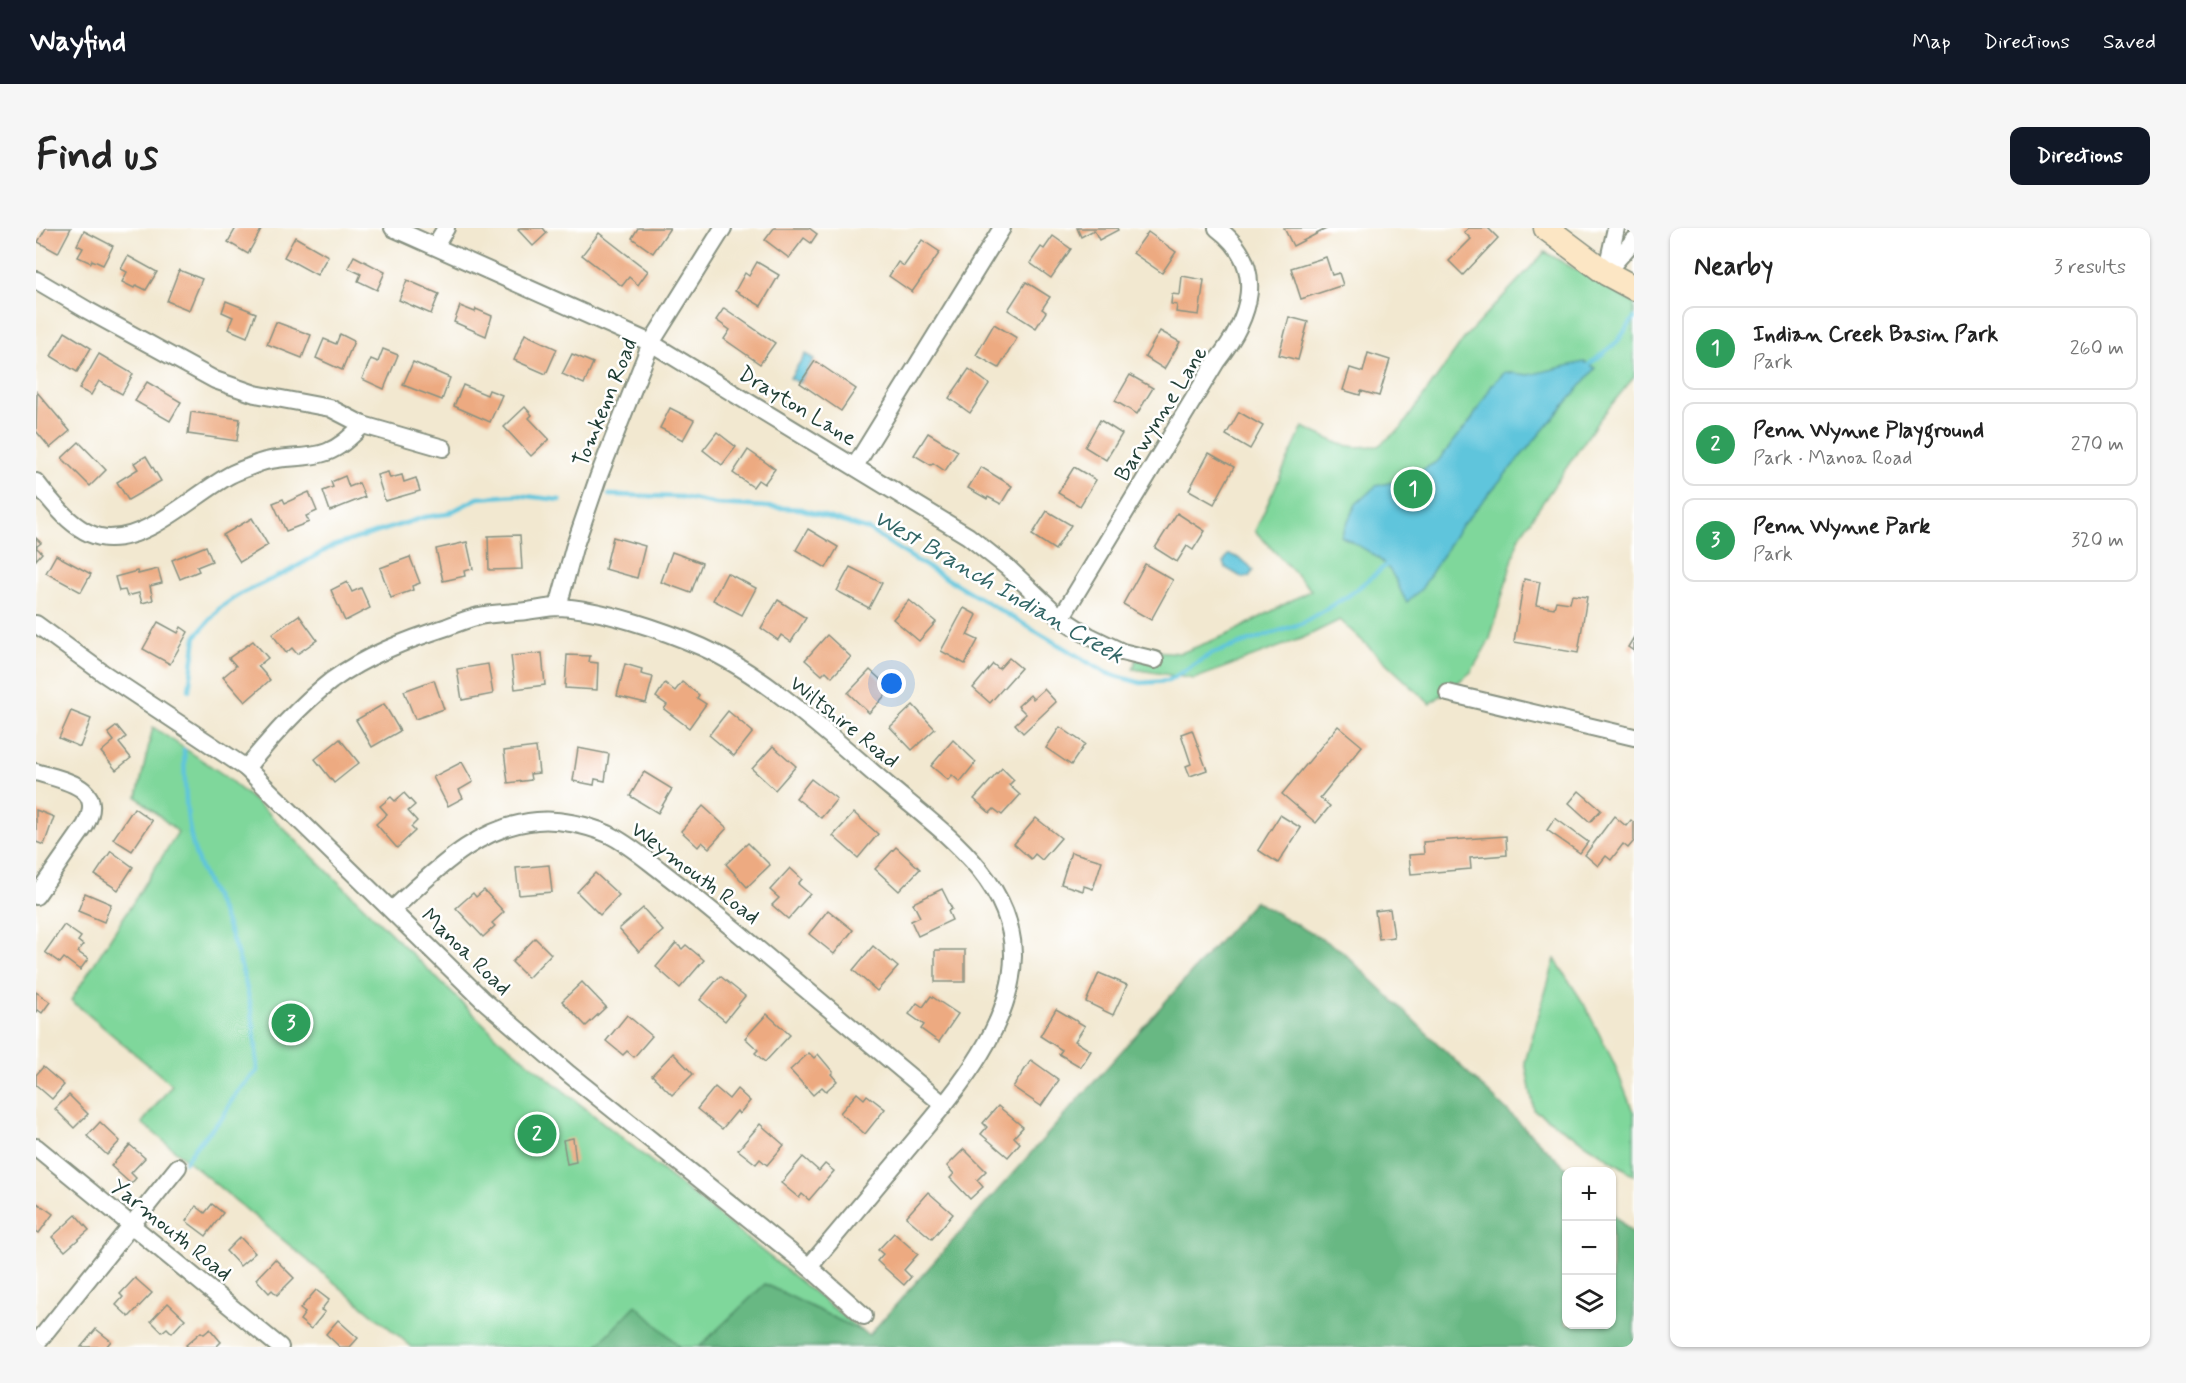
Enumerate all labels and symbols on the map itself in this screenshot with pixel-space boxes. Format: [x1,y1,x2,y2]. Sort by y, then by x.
street label: Tomkenn Road [567,334,644,471]
street label: Barwynne Lane [1109,341,1215,487]
street label: Drayton Lane [733,360,861,453]
pin: 1 [1394,466,1432,512]
water label: West Branch Indian Creek [868,503,1129,672]
your location [877,669,906,698]
street label: Wiltshire Road [783,670,904,775]
street label: Weymouth Road [625,816,765,931]
street label: Manoa Road [415,903,517,1002]
pin: 3 [272,1000,310,1046]
pin: 2 [518,1112,556,1156]
street label: Yarmouth Road [104,1173,237,1288]

